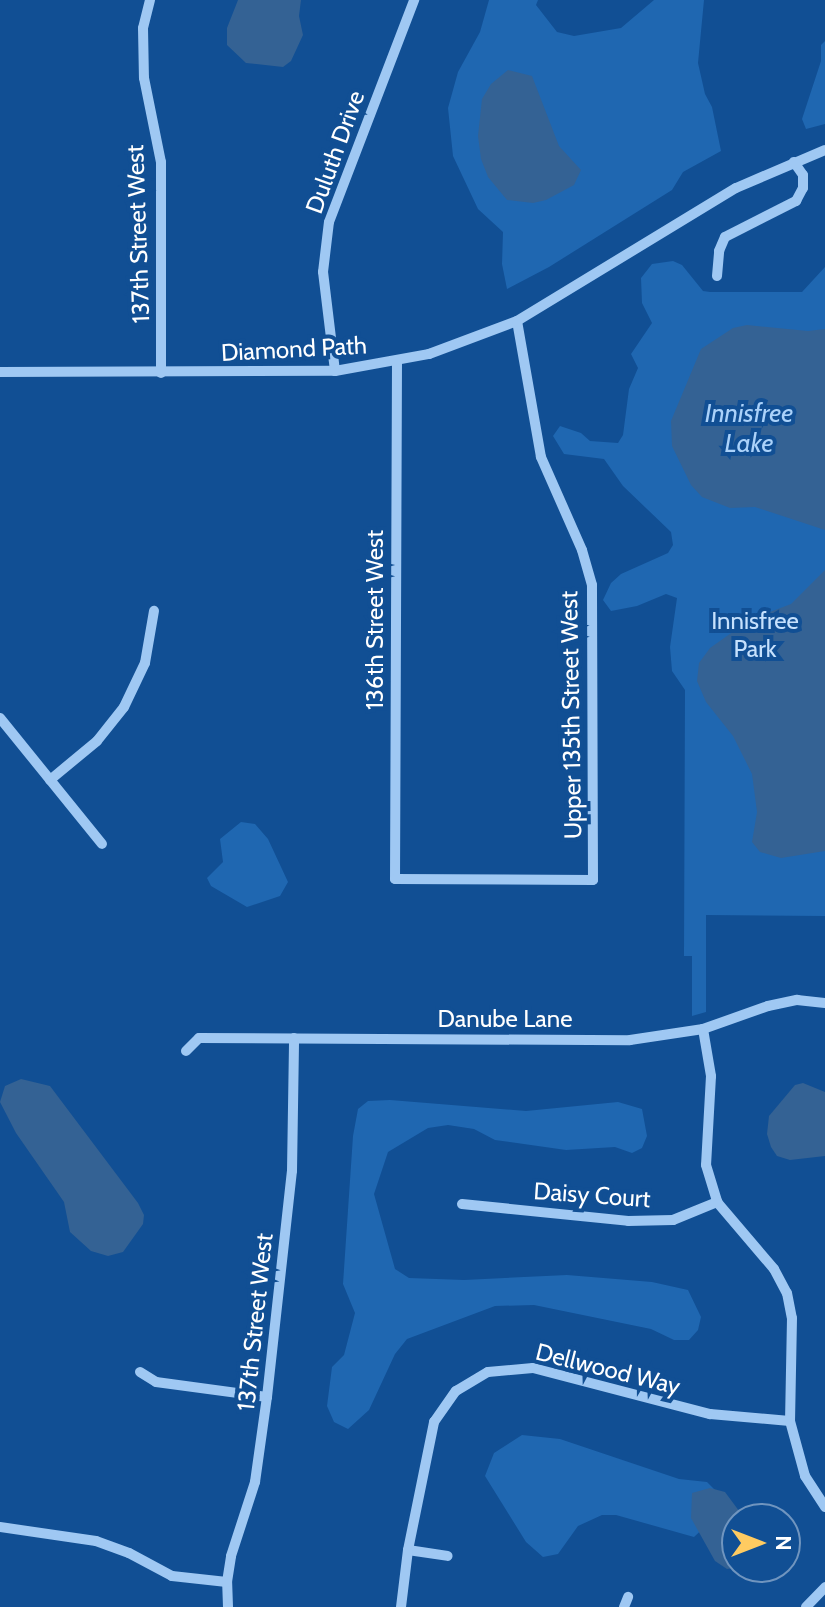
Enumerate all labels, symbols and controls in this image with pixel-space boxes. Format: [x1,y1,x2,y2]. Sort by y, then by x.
street label: Duluth Drive [300,87,370,217]
street label: 137th Street West [120,144,156,324]
street label: Diamond Path [220,331,368,367]
water label: Innisfree Lake [705,398,793,460]
street label: 136th Street West [361,530,389,710]
street label: Upper 135th Street West [554,591,588,839]
park label: Innisfree Park [711,607,799,663]
street label: Danube Lane [437,1005,573,1033]
street label: Daisy Court [533,1177,651,1213]
street label: 137th Street West [231,1232,279,1412]
street label: Dellwood Way [533,1337,683,1401]
north arrow [721,1503,801,1583]
text: N [770,1535,797,1551]

